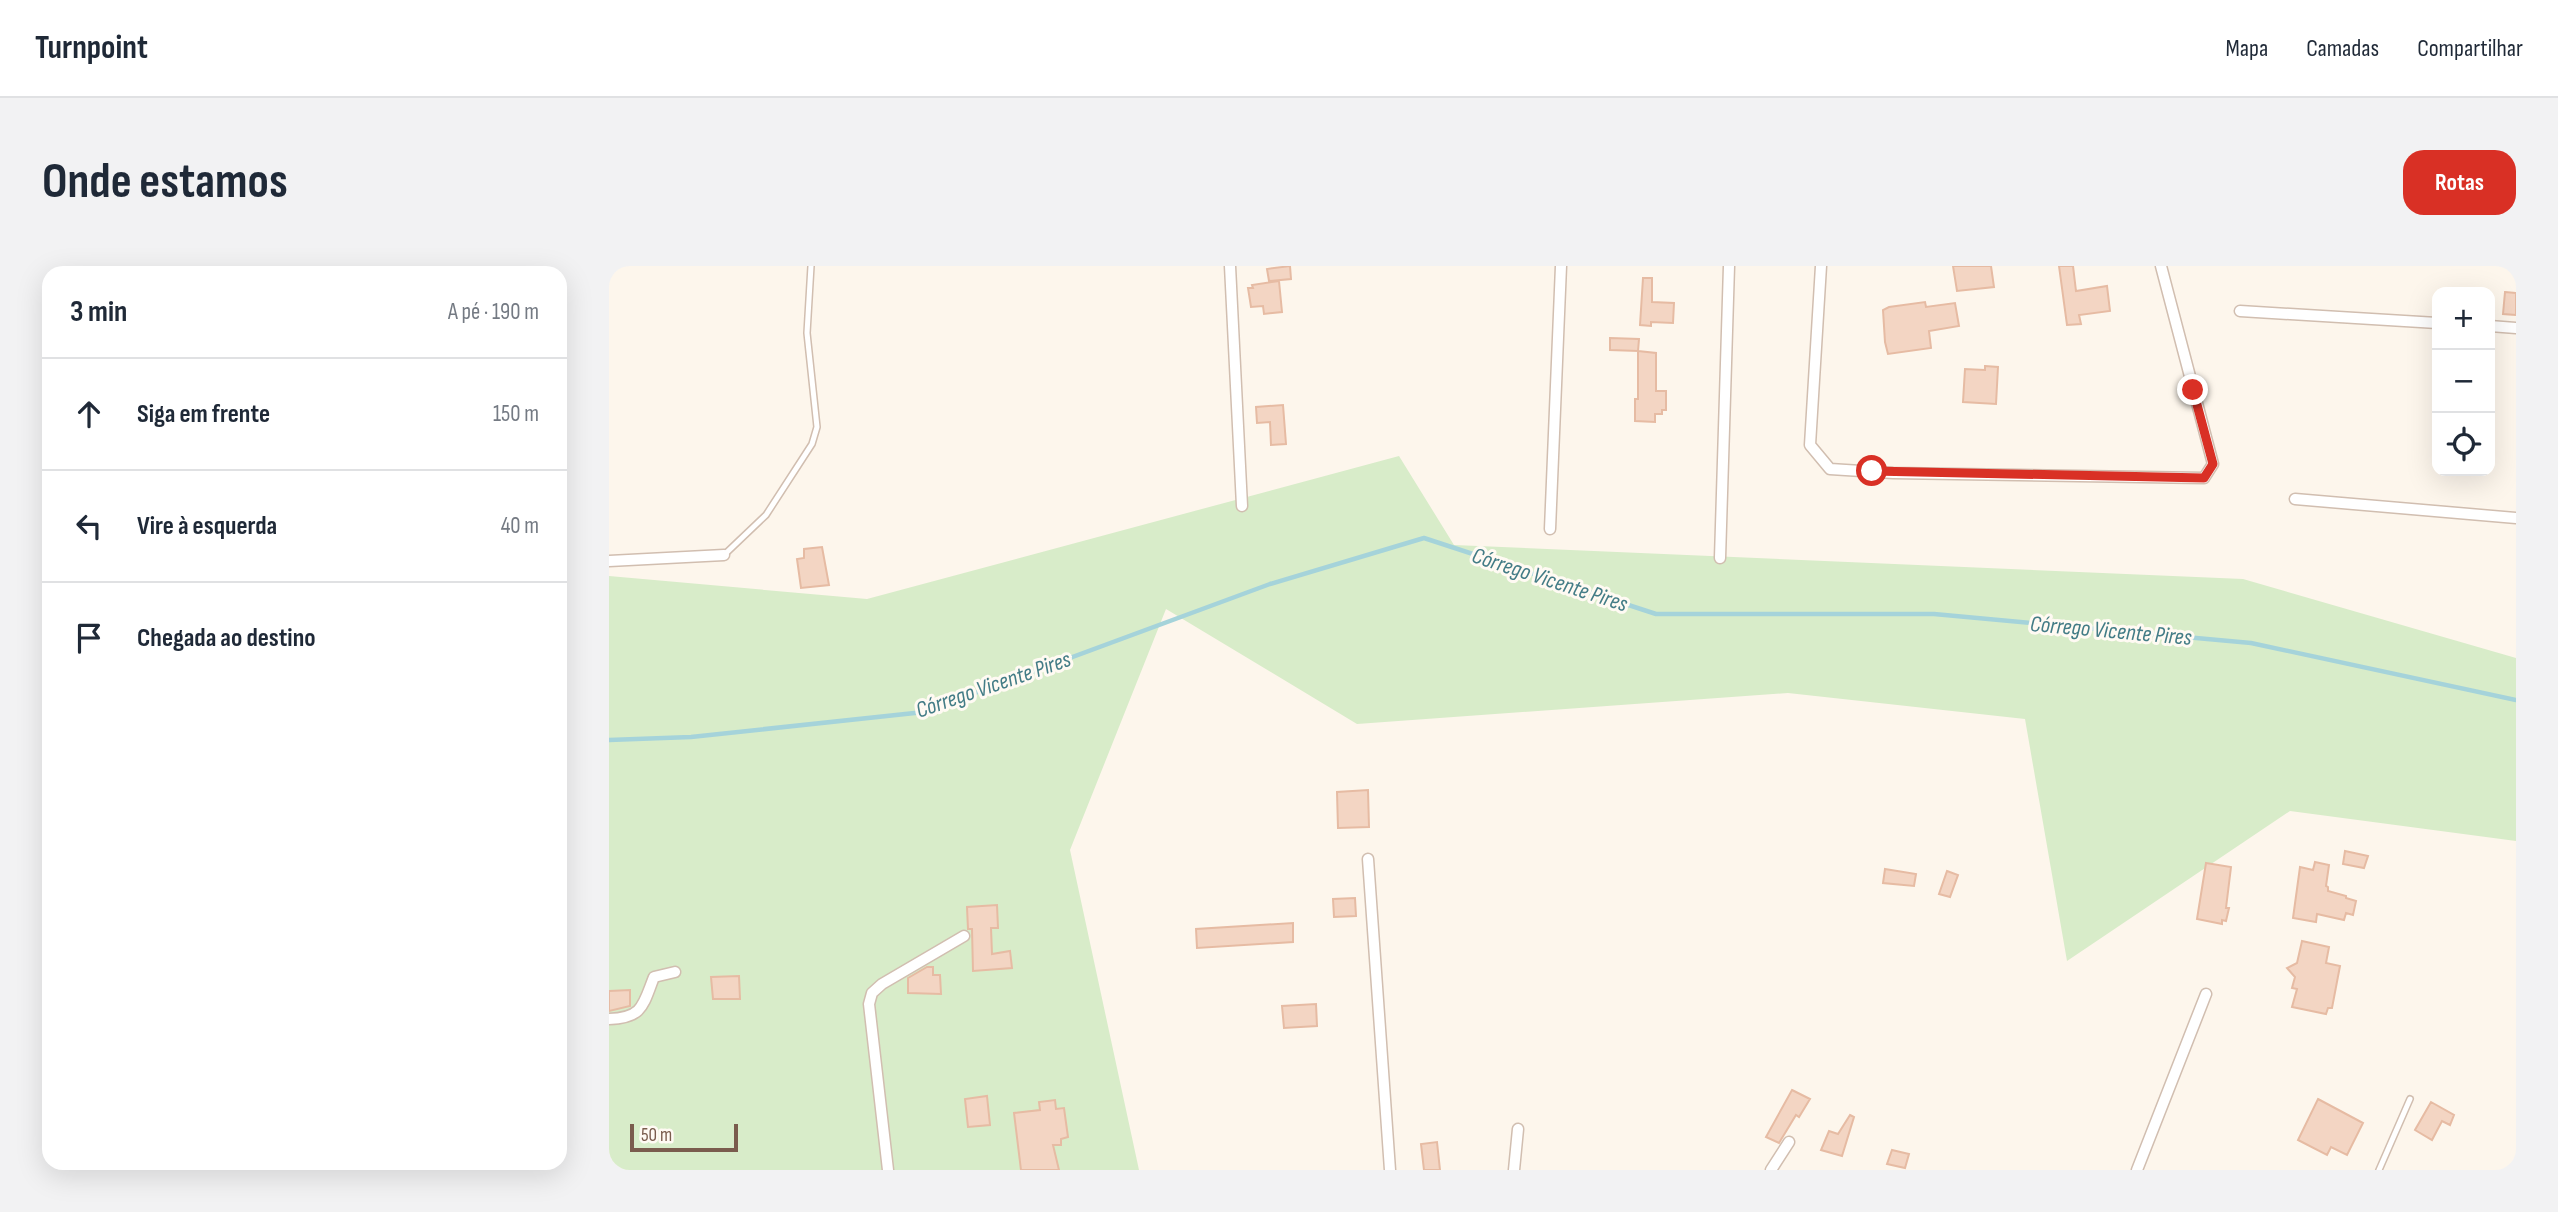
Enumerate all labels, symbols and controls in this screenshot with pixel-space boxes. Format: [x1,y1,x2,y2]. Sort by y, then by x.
text: Turnpoint [35,28,148,68]
text: Mapa [2226,34,2268,63]
text: Camadas [2306,34,2379,63]
text: Compartilhar [2417,34,2523,63]
button: Rotas [2403,150,2516,215]
text: Onde estamos [42,153,288,212]
map controls [2432,287,2495,476]
button: + [2432,287,2495,350]
text: 3 min [70,294,127,330]
text: A pé · 190 m [448,298,539,326]
button: − [2432,350,2495,413]
route end [2177,374,2208,405]
icon: ahead [70,395,108,433]
text: Siga em frente [137,399,270,430]
text: 150 m [493,400,539,428]
button: locate [2432,413,2495,476]
route start [1856,455,1887,486]
icon: left [70,507,108,545]
text: Vire à esquerda [137,511,277,542]
text: 40 m [501,512,539,540]
water label: Córrego Vicente Pires [1468,542,1631,618]
water label: Córrego Vicente Pires [2029,610,2193,652]
icon: arrive [70,619,108,657]
text: Chegada ao destino [137,623,316,654]
water label: Córrego Vicente Pires [912,645,1075,725]
scale bar [630,1121,739,1153]
text: 50 m [641,1124,672,1147]

